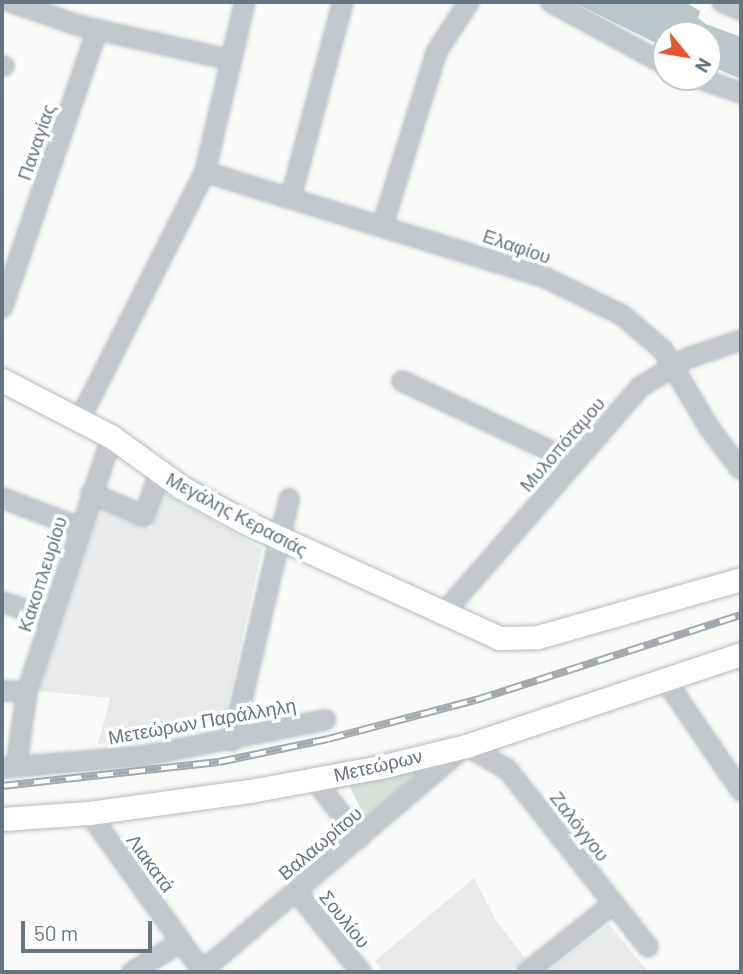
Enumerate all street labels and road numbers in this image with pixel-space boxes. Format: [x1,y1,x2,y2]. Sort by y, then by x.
street label: Παναγίας [12,101,60,183]
street label: Ελαφίου [480,224,554,268]
street label: Μυλοπόταμου [515,392,609,496]
street label: Μεγάλης Κερασιάς [162,467,312,561]
street label: Κακοπλευρίου [13,513,71,635]
street label: Μετεώρων Παράλληλη [106,693,298,749]
street label: Μετεώρων [331,744,425,786]
street label: Ζαλόγγου [546,787,614,865]
street label: Βαλαωρίτου [274,802,366,884]
street label: Λιακατά [122,829,180,897]
street label: Σουλίου [315,886,375,952]

